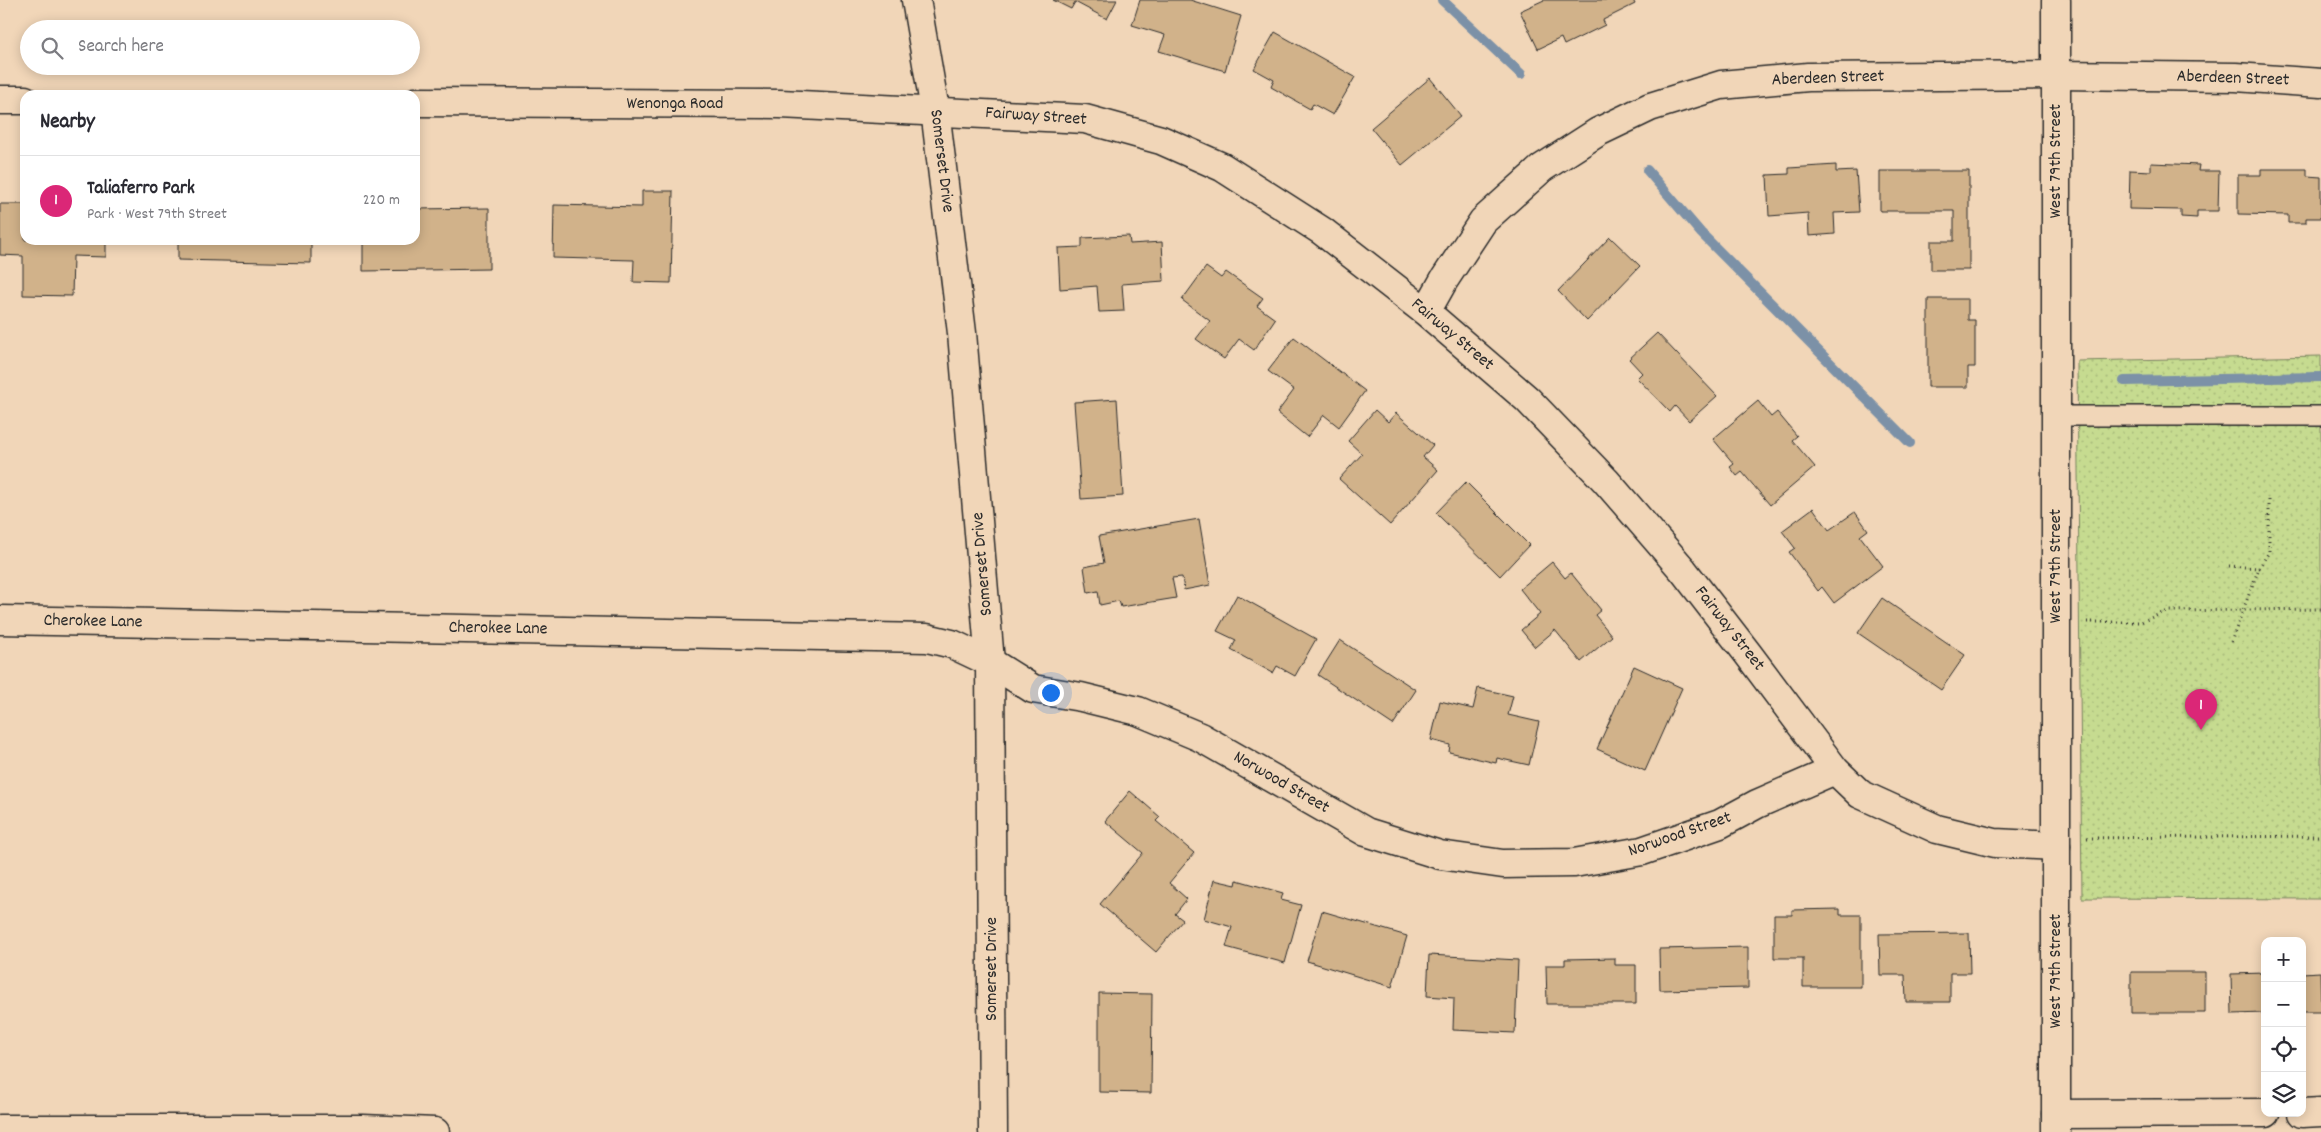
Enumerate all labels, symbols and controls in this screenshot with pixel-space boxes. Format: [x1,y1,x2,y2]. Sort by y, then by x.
search box [20,20,420,75]
icon: search [38,34,66,62]
text: Search here [78,34,164,61]
street label: Aberdeen Street [1771,65,1885,93]
street label: Aberdeen Street [2176,65,2290,93]
street label: Wenonga Road [626,92,724,117]
street label: Fairway Street [984,101,1088,133]
street label: West 79th Street [2044,103,2069,218]
text: Nearby [40,108,95,138]
street label: Somerset Drive [922,108,960,214]
text: Taliaferro Park [87,176,195,203]
text: 1 [54,189,58,212]
text: 220 m [363,189,400,212]
text: Park · West 79th Street [87,203,227,226]
street label: Fairway Street [1405,293,1499,377]
street label: West 79th Street [2044,508,2069,623]
street label: Somerset Drive [966,511,1000,617]
street label: Fairway Street [1688,581,1770,677]
street label: Cherokee Lane [43,609,143,635]
street label: Cherokee Lane [448,616,548,642]
your location [1038,680,1064,706]
pin: 1 [2185,689,2217,730]
street label: Norwood Street [1228,745,1334,821]
street label: Norwood Street [1625,806,1735,864]
street label: West 79th Street [2044,913,2069,1028]
street label: Somerset Drive [980,917,1005,1021]
map controls [2261,937,2306,1117]
button: + [2261,937,2306,982]
button: − [2261,982,2306,1027]
button: locate [2261,1027,2306,1072]
button: layers [2261,1072,2306,1117]

